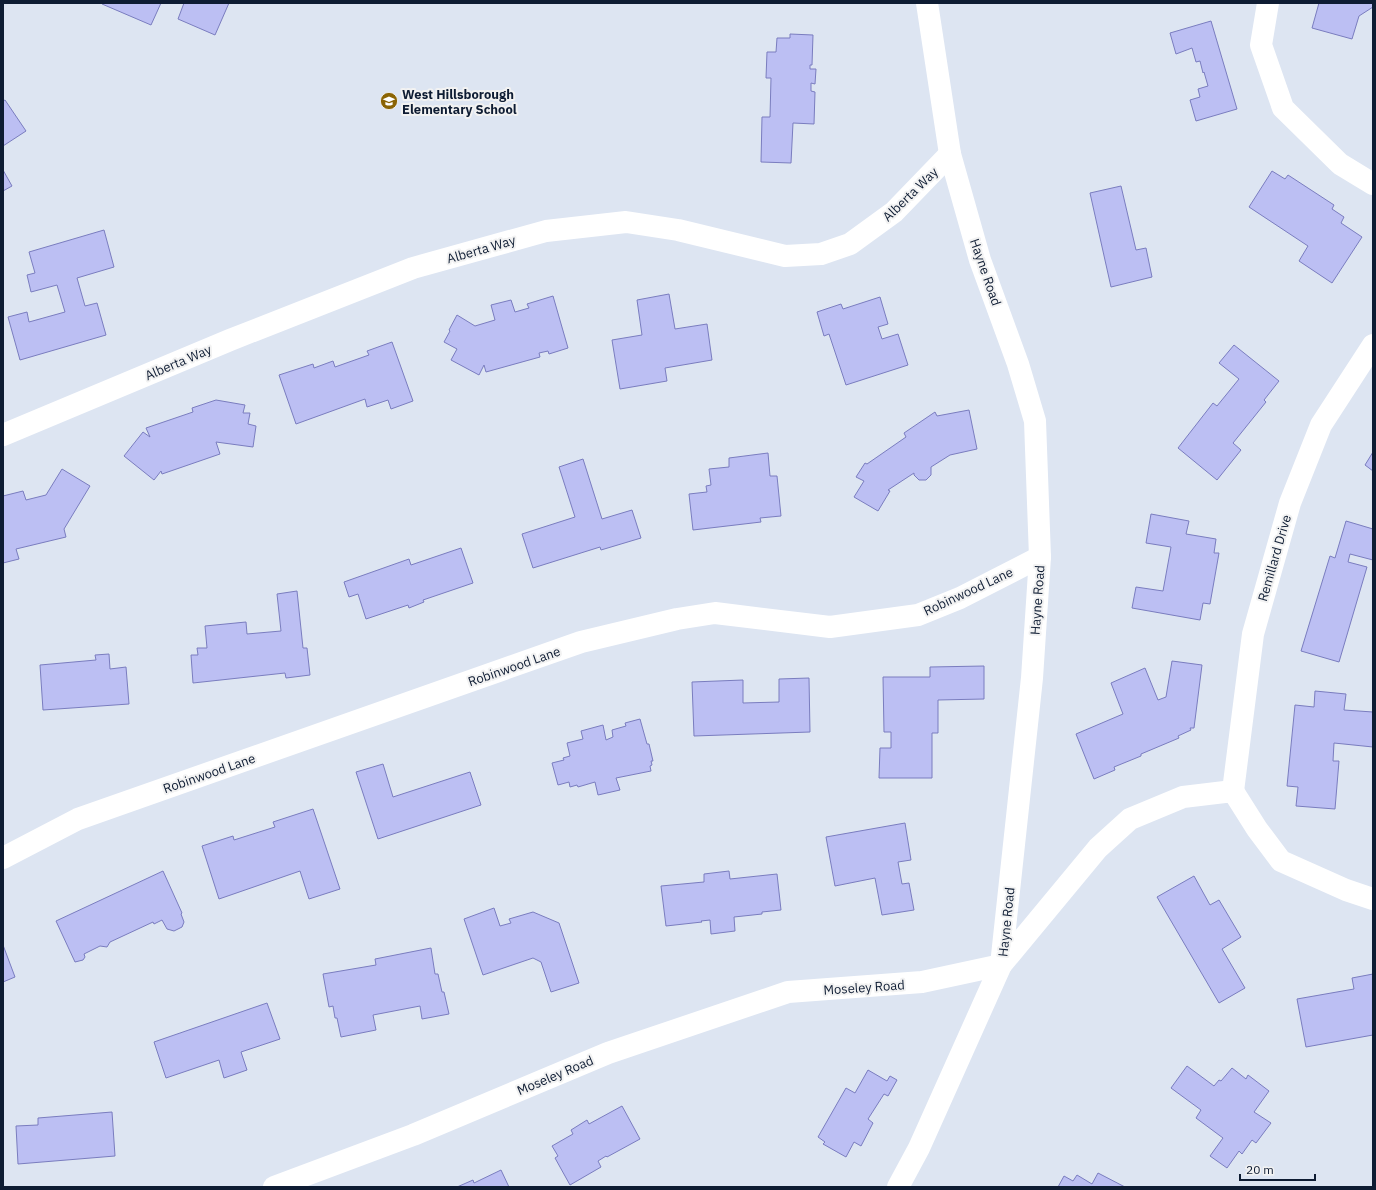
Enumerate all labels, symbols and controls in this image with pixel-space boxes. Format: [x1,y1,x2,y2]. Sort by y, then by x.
place label: West Hillsborough Elementary School [402,86,517,118]
school or university icon: West Hillsborough Elementary School [379,91,399,111]
street label: Alberta Way [879,163,942,225]
street label: Alberta Way [445,231,518,267]
street label: Hayne Road [966,236,1005,308]
street label: Alberta Way [142,341,215,384]
street label: Remillard Drive [1254,513,1295,603]
street label: Robinwood Lane [921,563,1016,620]
street label: Hayne Road [1027,565,1048,636]
street label: Robinwood Lane [466,643,563,690]
street label: Robinwood Lane [161,750,258,797]
street label: Hayne Road [994,886,1019,958]
street label: Moseley Road [823,976,905,999]
street label: Moseley Road [514,1052,596,1099]
scale bar [1240,1156,1315,1182]
text: 20 m [1246,1162,1274,1177]

